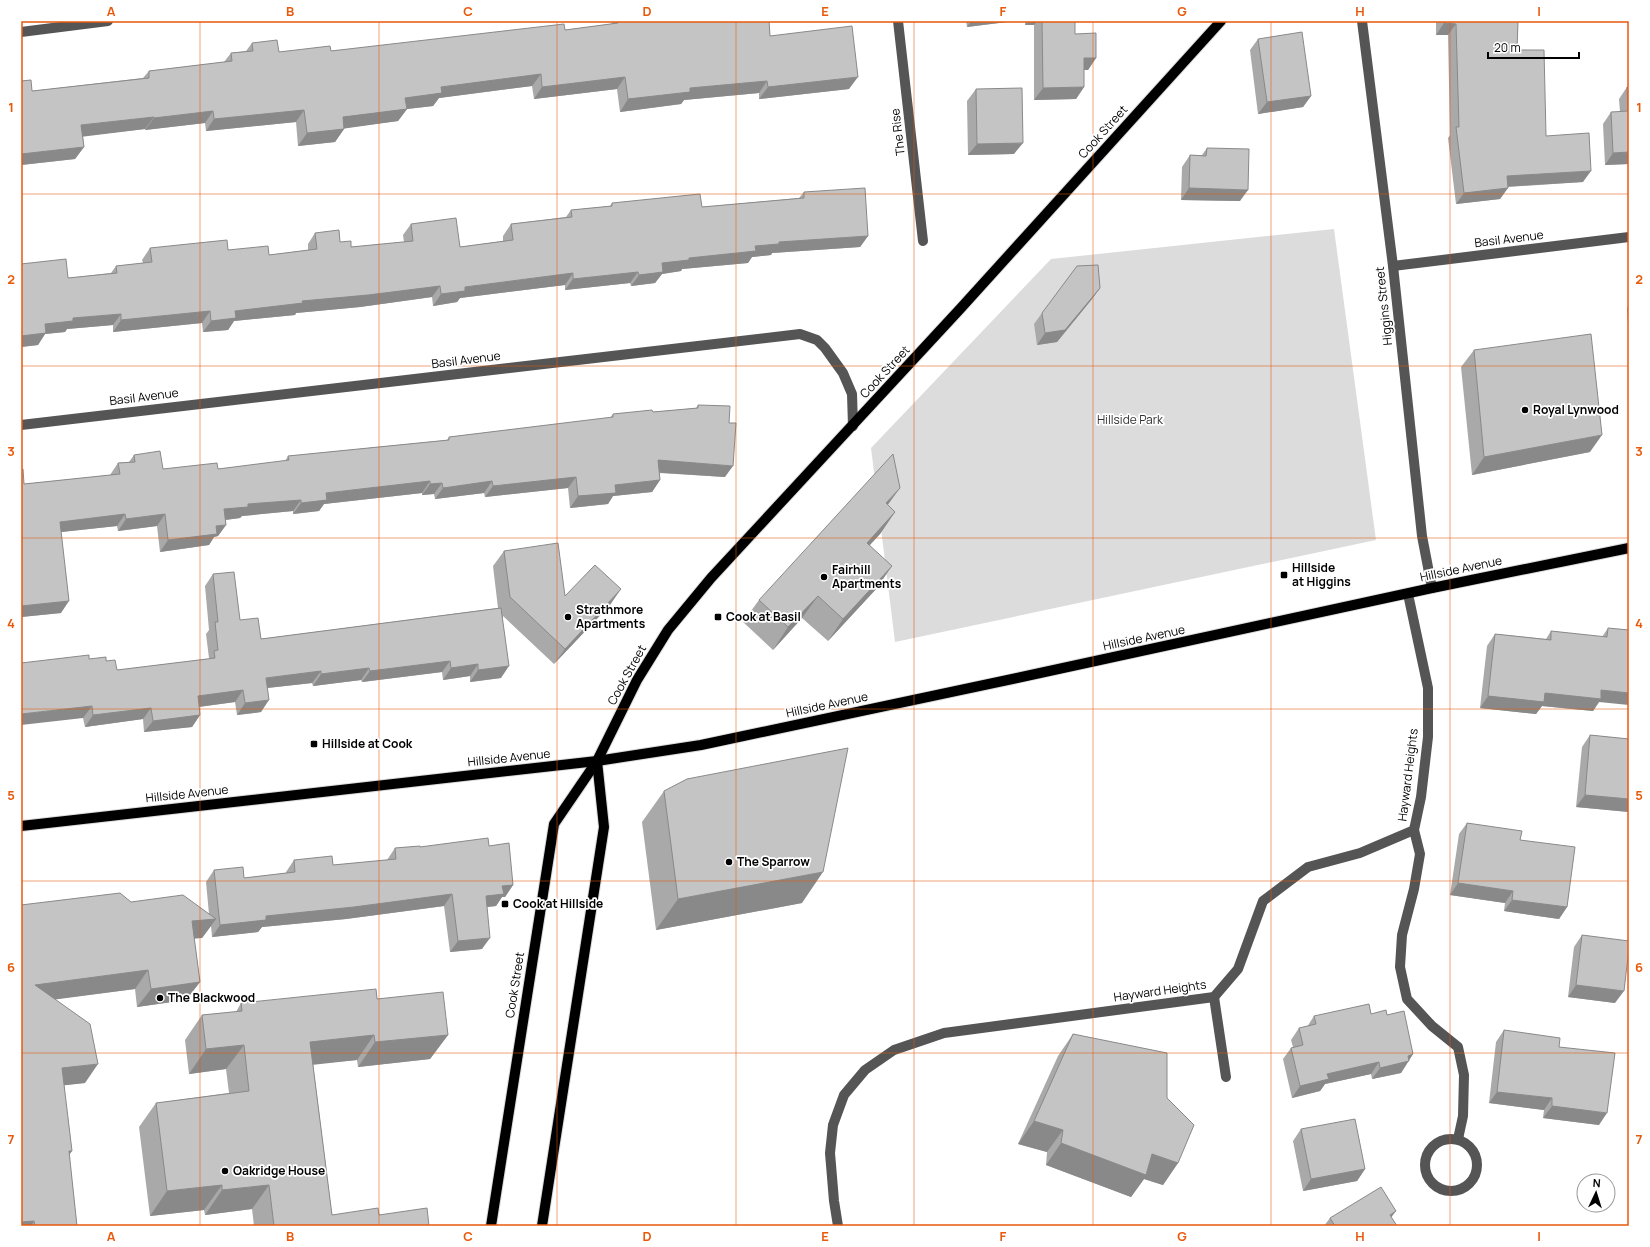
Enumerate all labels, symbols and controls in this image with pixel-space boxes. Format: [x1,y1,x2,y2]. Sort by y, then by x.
text: A [107,2,116,20]
text: B [286,2,294,20]
text: C [463,2,473,20]
text: D [642,2,652,20]
text: E [821,2,829,20]
text: F [1000,2,1007,20]
text: G [1177,2,1187,20]
text: H [1355,2,1365,20]
text: I [1537,2,1541,20]
scale bar [1488,34,1579,60]
text: 20 m [1494,39,1521,56]
text: 1 [8,98,14,116]
text: 1 [1636,98,1642,116]
street label: Cook Street [1074,101,1131,162]
street label: The Rise [886,108,909,157]
street label: Basil Avenue [1473,226,1544,251]
street label: Higgins Street [1371,266,1396,346]
text: 2 [7,270,15,288]
text: 2 [1635,270,1643,288]
street label: Cook Street [856,341,914,402]
street label: Basil Avenue [430,347,501,372]
street label: Basil Avenue [108,384,179,409]
place label: Royal Lynwood [1533,401,1619,418]
marker: Royal Lynwood [1520,405,1530,415]
park label: Hillside Park [1097,411,1164,428]
text: 3 [7,442,15,460]
text: 3 [1635,442,1643,460]
street label: Hillside Avenue [1418,552,1503,585]
place label: Hillside at Higgins [1292,559,1351,590]
place label: Fairhill Apartments [832,561,902,592]
marker: Hillside at Higgins [1279,570,1289,580]
marker: Fairhill Apartments [819,572,829,582]
place label: Strathmore Apartments [576,601,646,632]
place label: Cook at Basil [726,608,801,625]
marker: Strathmore Apartments [563,612,573,622]
marker: Cook at Basil [713,612,723,622]
text: 4 [7,614,15,632]
text: 4 [1635,614,1643,632]
street label: Hillside Avenue [1101,621,1186,654]
street label: Cook Street [603,641,650,708]
street label: Hillside Avenue [784,688,869,721]
street label: Hayward Heights [1393,728,1422,822]
place label: Hillside at Cook [322,735,413,752]
marker: Hillside at Cook [309,739,319,749]
street label: Hillside Avenue [467,745,551,770]
street label: Hillside Avenue [145,781,229,806]
text: 5 [7,786,15,804]
text: 5 [1635,786,1643,804]
place label: The Sparrow [737,853,810,870]
marker: The Sparrow [724,857,734,867]
place label: Cook at Hillside [513,895,603,912]
marker: Cook at Hillside [500,899,510,909]
street label: Cook Street [501,951,528,1019]
text: 6 [7,958,15,976]
text: 6 [1635,958,1643,976]
street label: Hayward Heights [1112,976,1207,1005]
place label: The Blackwood [168,989,255,1006]
marker: The Blackwood [155,993,165,1003]
text: 7 [8,1130,15,1148]
text: 7 [1636,1130,1643,1148]
place label: Oakridge House [233,1162,325,1179]
marker: Oakridge House [220,1166,230,1176]
north arrow [1576,1173,1616,1213]
text: N [1592,1175,1601,1190]
text: A [107,1227,116,1245]
text: B [286,1227,294,1245]
text: C [463,1227,473,1245]
text: D [642,1227,652,1245]
text: E [821,1227,829,1245]
text: F [1000,1227,1007,1245]
text: G [1177,1227,1187,1245]
text: H [1355,1227,1365,1245]
text: I [1537,1227,1541,1245]

